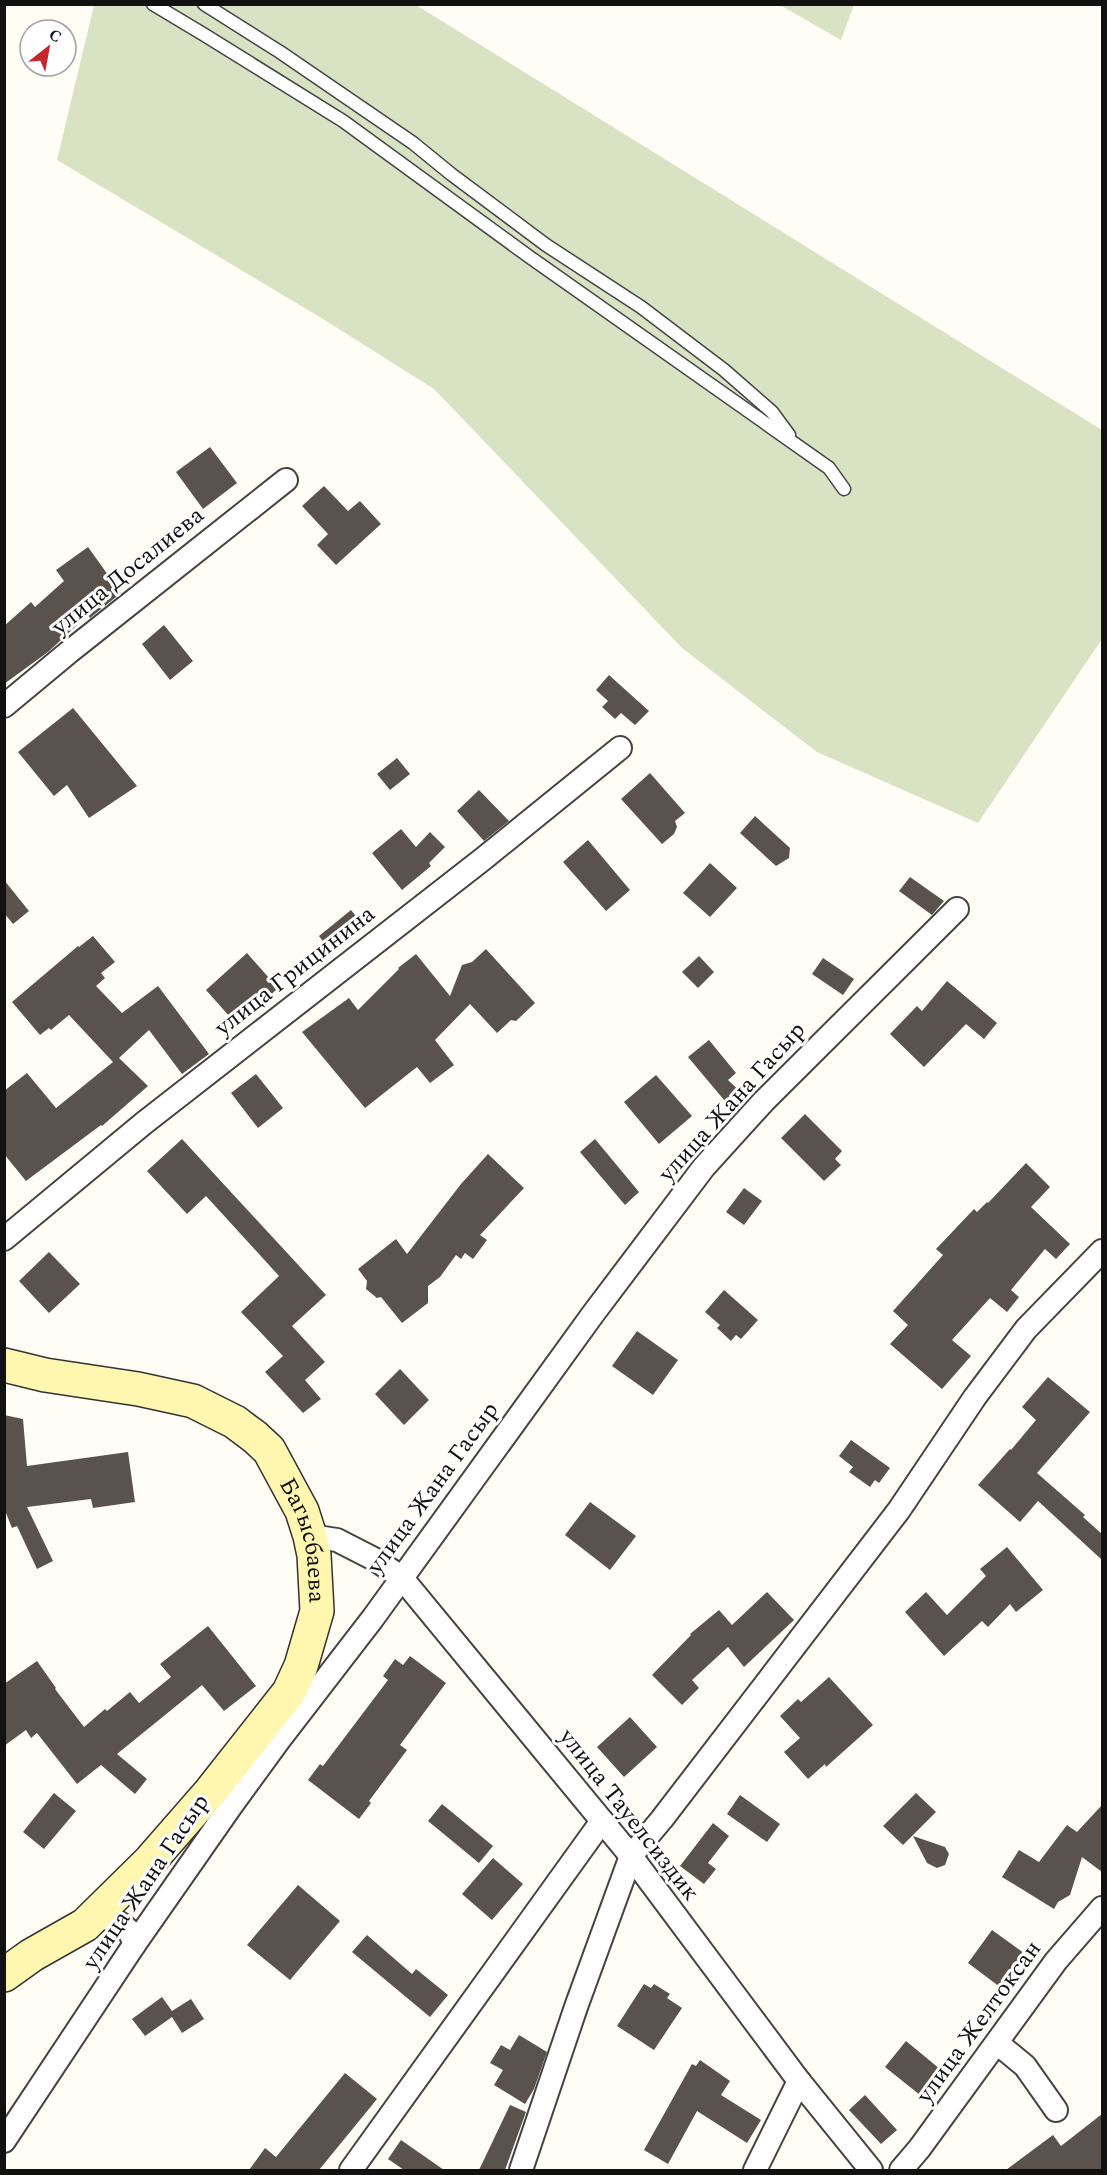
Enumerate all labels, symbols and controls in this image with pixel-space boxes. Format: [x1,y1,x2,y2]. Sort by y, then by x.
north arrow [18,18,78,78]
text: С [44,23,66,49]
street label: улица Досалиева [43,498,212,645]
street label: улица Грицинина [206,897,383,1046]
street label: улица Жана Гасыр [649,1014,814,1191]
street label: улица Жана Гасыр [357,1394,508,1583]
street label: Багысбаева [269,1471,335,1604]
street label: улица Тауелсиздик [549,1720,708,1909]
street label: улица Жана Гасыр [73,1787,218,1978]
street label: улица Желтоксан [907,1933,1051,2112]

